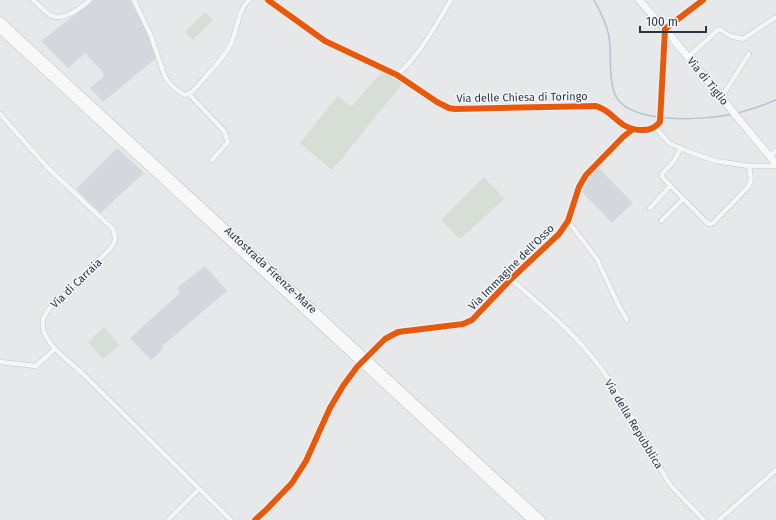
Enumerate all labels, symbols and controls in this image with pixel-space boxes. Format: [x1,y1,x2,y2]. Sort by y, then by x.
scale bar [640,8,706,34]
text: 100 m [646,15,678,29]
street label: Via di Tiglio [684,55,731,108]
street label: Via delle Chiesa di Toringo [456,90,588,105]
street label: Via Immagine dell'Osso [466,222,557,313]
street label: Autostrada Firenze-Mare [222,224,320,317]
street label: Via di Carraia [48,256,105,311]
street label: Via della Repubblica [602,377,665,471]

